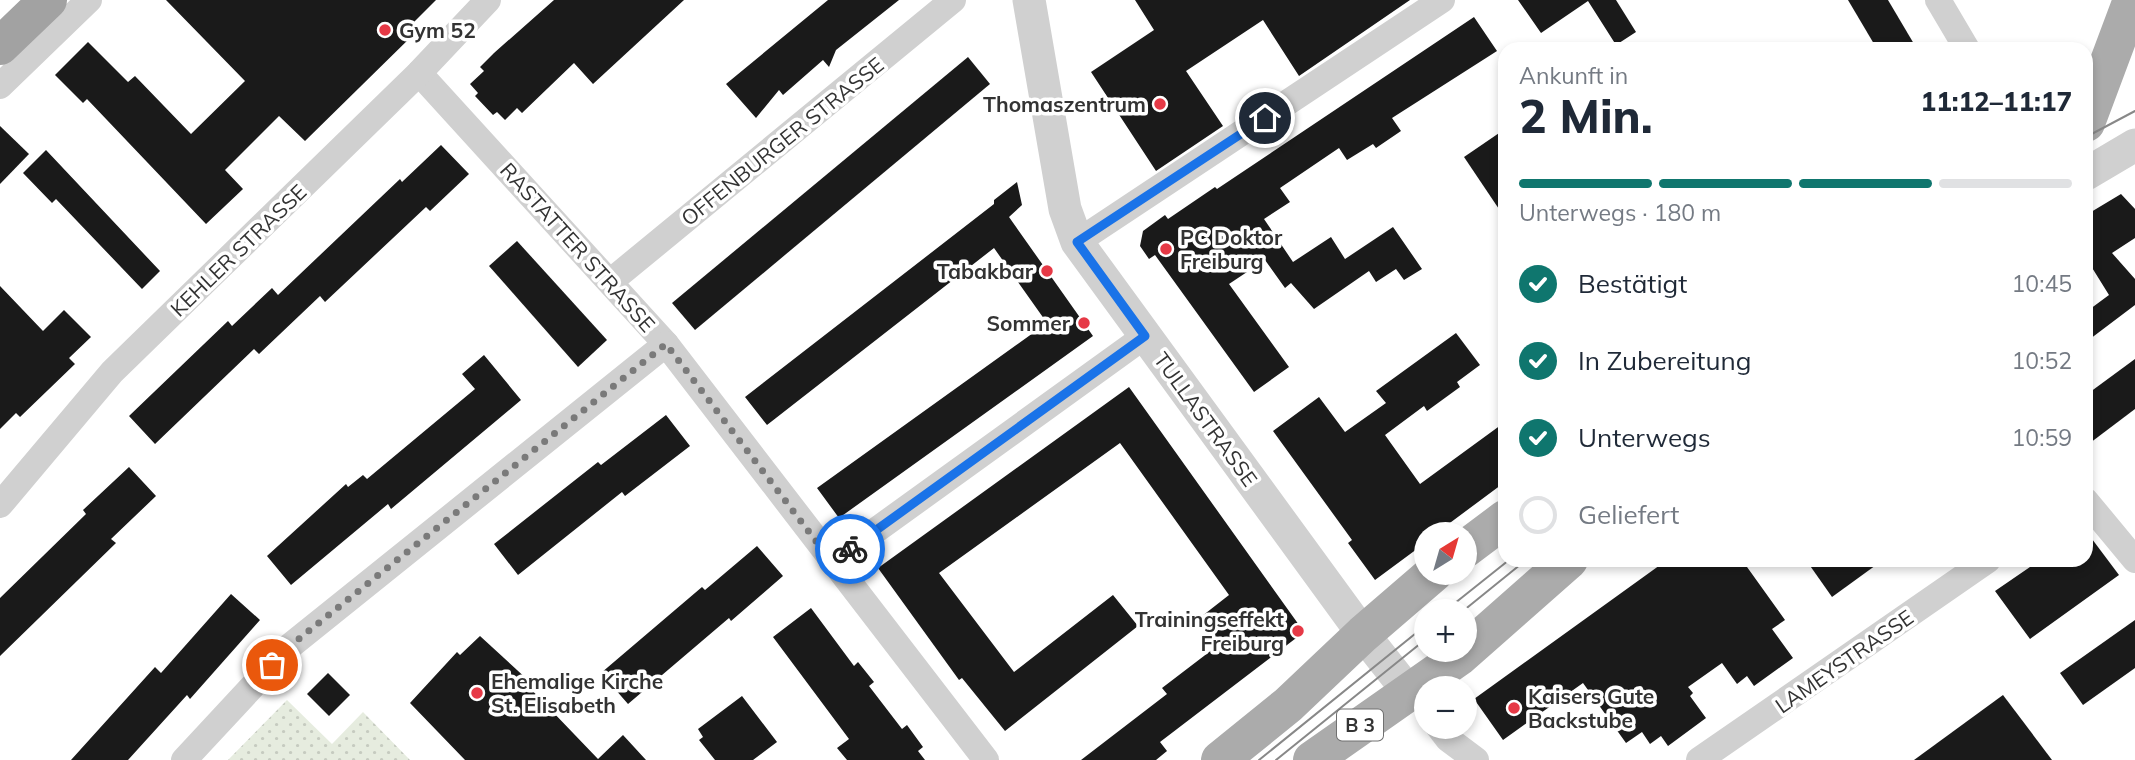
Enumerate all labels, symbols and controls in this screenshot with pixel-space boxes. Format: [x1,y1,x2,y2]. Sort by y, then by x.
place label: Gym 52 [399,17,476,43]
marker: Gym 52 [377,22,393,38]
street label: OFFENBURGER STRASSE [675,51,889,231]
text: Ankunft in [1519,61,1628,90]
text: 11:12–11:17 [1921,85,2072,118]
text: 2 Min. [1519,87,1653,145]
pin [1235,88,1295,148]
place label: Thomaszentrum [983,91,1146,117]
marker: Thomaszentrum [1152,96,1168,112]
icon: home [1246,99,1284,137]
street label: RASTATTER STRASSE [495,157,661,337]
street label: KEHLER STRASSE [165,178,311,322]
text: Unterwegs · 180 m [1519,198,1721,227]
place label: PC Doktor Freiburg [1180,224,1283,274]
marker: PC Doktor Freiburg [1158,241,1174,257]
place label: Tabakbar [937,258,1034,284]
marker: Tabakbar [1039,263,1055,279]
icon: check [1519,265,1557,303]
text: Bestätigt [1578,267,1687,300]
text: 10:45 [2012,269,2072,298]
place label: Sommer [987,310,1071,336]
marker: Sommer [1076,315,1092,331]
icon: check [1519,342,1557,380]
text: In Zubereitung [1578,344,1751,377]
text: 10:52 [2012,346,2072,375]
street label: TULLASTRASSE [1149,347,1263,491]
icon: check [1519,419,1557,457]
text: Unterwegs [1578,421,1711,454]
text: 10:59 [2012,423,2072,452]
text: Geliefert [1578,498,1679,531]
courier [815,514,885,584]
north arrow [1414,522,1477,584]
map controls [1414,522,1477,739]
icon: bike [831,530,869,568]
button: + [1414,599,1477,662]
street label: LAMEYSTRASSE [1770,604,1918,718]
place label: Trainingseffekt Freiburg [1135,606,1284,656]
marker: Trainingseffekt Freiburg [1290,623,1306,639]
pin [242,635,302,695]
icon: bag [253,646,291,684]
place label: Ehemalige Kirche St. Elisabeth [491,668,663,718]
button: − [1414,676,1477,739]
place label: Kaisers Gute Backstube [1528,683,1654,733]
marker: Ehemalige Kirche St. Elisabeth [469,685,485,701]
marker: Kaisers Gute Backstube [1506,700,1522,716]
road number: B 3 [1337,710,1383,740]

